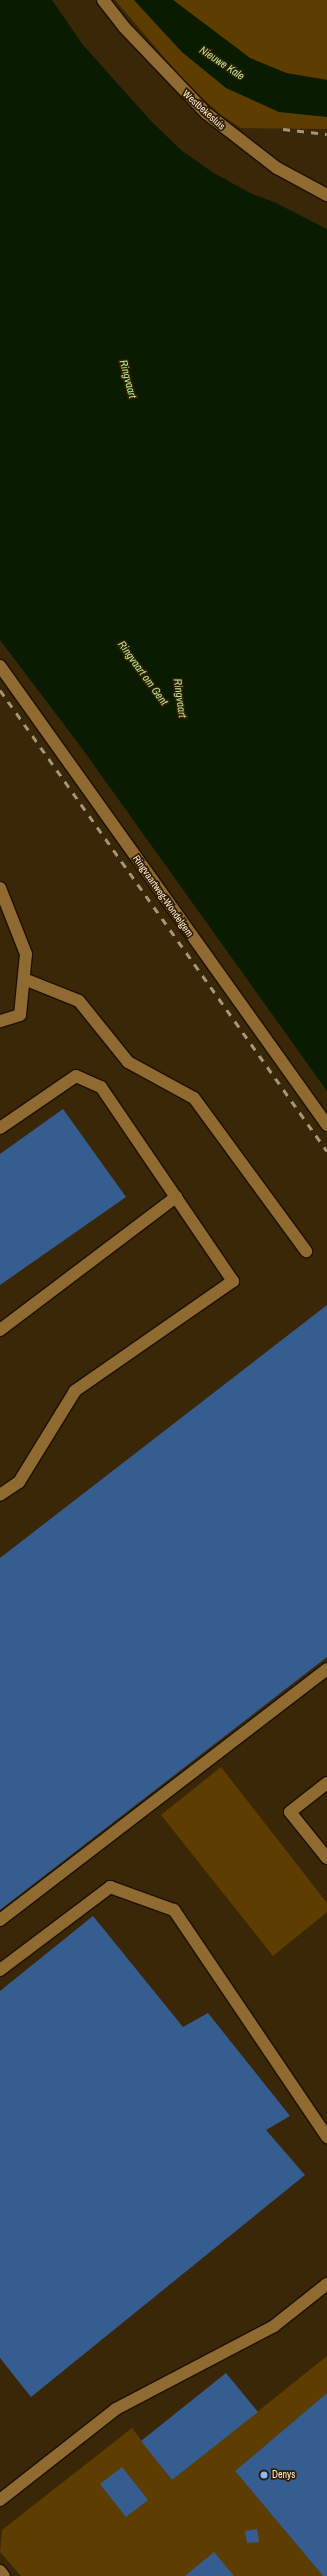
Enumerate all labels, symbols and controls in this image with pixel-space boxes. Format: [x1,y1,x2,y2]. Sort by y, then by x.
water label: Nieuwe Kale [197,43,247,83]
street label: Westbekesluis [180,88,228,132]
water label: Ringvaart [117,358,139,400]
water label: Ringvaart om Gent [115,638,171,708]
water label: Ringvaart [171,678,189,718]
street label: Ringvaartweg-Wondelgem [130,853,196,939]
place label: Denys [272,2469,295,2481]
marker: Denys [259,2470,269,2480]

